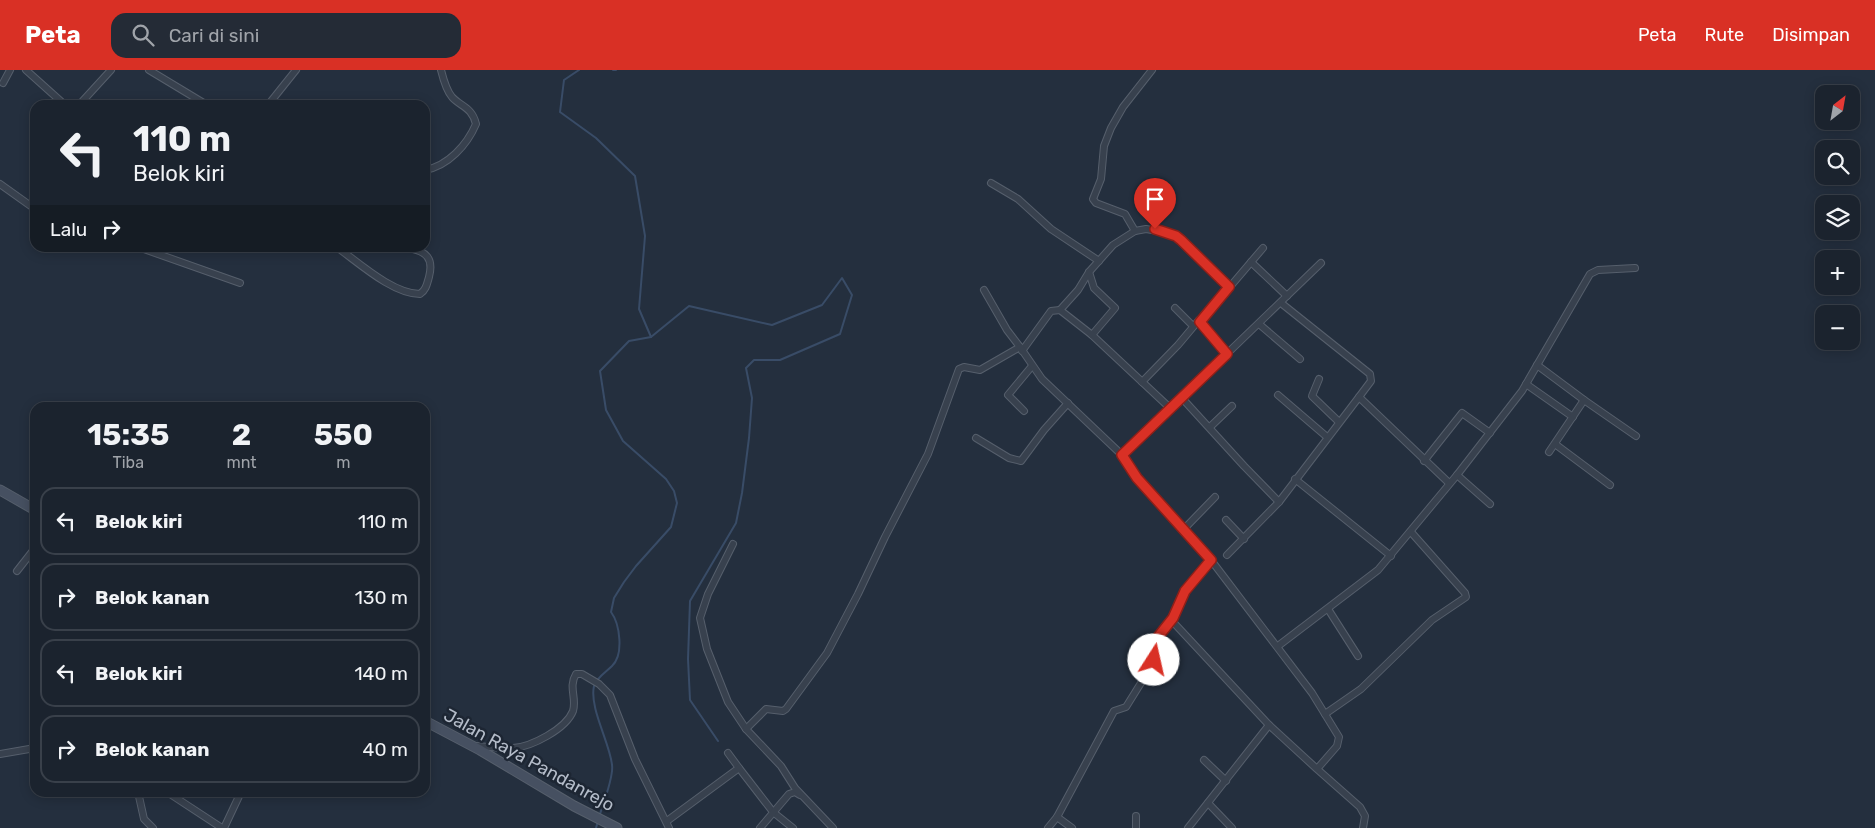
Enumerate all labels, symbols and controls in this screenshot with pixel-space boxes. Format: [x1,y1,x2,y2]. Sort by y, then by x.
search box [111,13,461,58]
text: Peta [25,21,81,49]
icon: search [129,21,157,49]
text: Cari di sini [169,24,259,47]
text: Peta [1638,24,1676,46]
text: Rute [1704,24,1744,46]
text: Disimpan [1772,24,1850,46]
north arrow [1815,85,1860,130]
map controls [1815,85,1860,350]
text: 110 m [133,118,231,160]
icon: left [50,120,115,185]
button: search [1815,140,1860,185]
text: Belok kiri [133,160,225,187]
pin [1134,178,1176,229]
icon: arrive [1141,185,1169,213]
button: layers [1815,195,1860,240]
icon: right [97,215,125,243]
text: Lalu [50,218,87,241]
button: + [1815,250,1860,295]
button: − [1815,305,1860,350]
text: 15:35 [87,417,169,453]
text: 2 [232,417,251,453]
text: 550 [314,417,373,453]
text: Tiba [113,453,144,472]
text: mnt [226,453,257,472]
text: m [336,453,350,472]
icon: left [52,507,80,535]
text: Belok kiri [95,510,182,533]
text: 110 m [358,510,408,533]
icon: right [52,583,80,611]
text: Belok kanan [95,586,210,609]
text: 130 m [355,586,408,609]
position arrow [1127,633,1179,685]
icon: left [52,659,80,687]
text: Belok kiri [95,662,182,685]
text: 140 m [354,662,408,685]
street label: Jalan Raya Pandanrejo [440,704,618,816]
icon: right [52,735,80,763]
text: Belok kanan [95,738,210,761]
text: 40 m [363,738,408,761]

